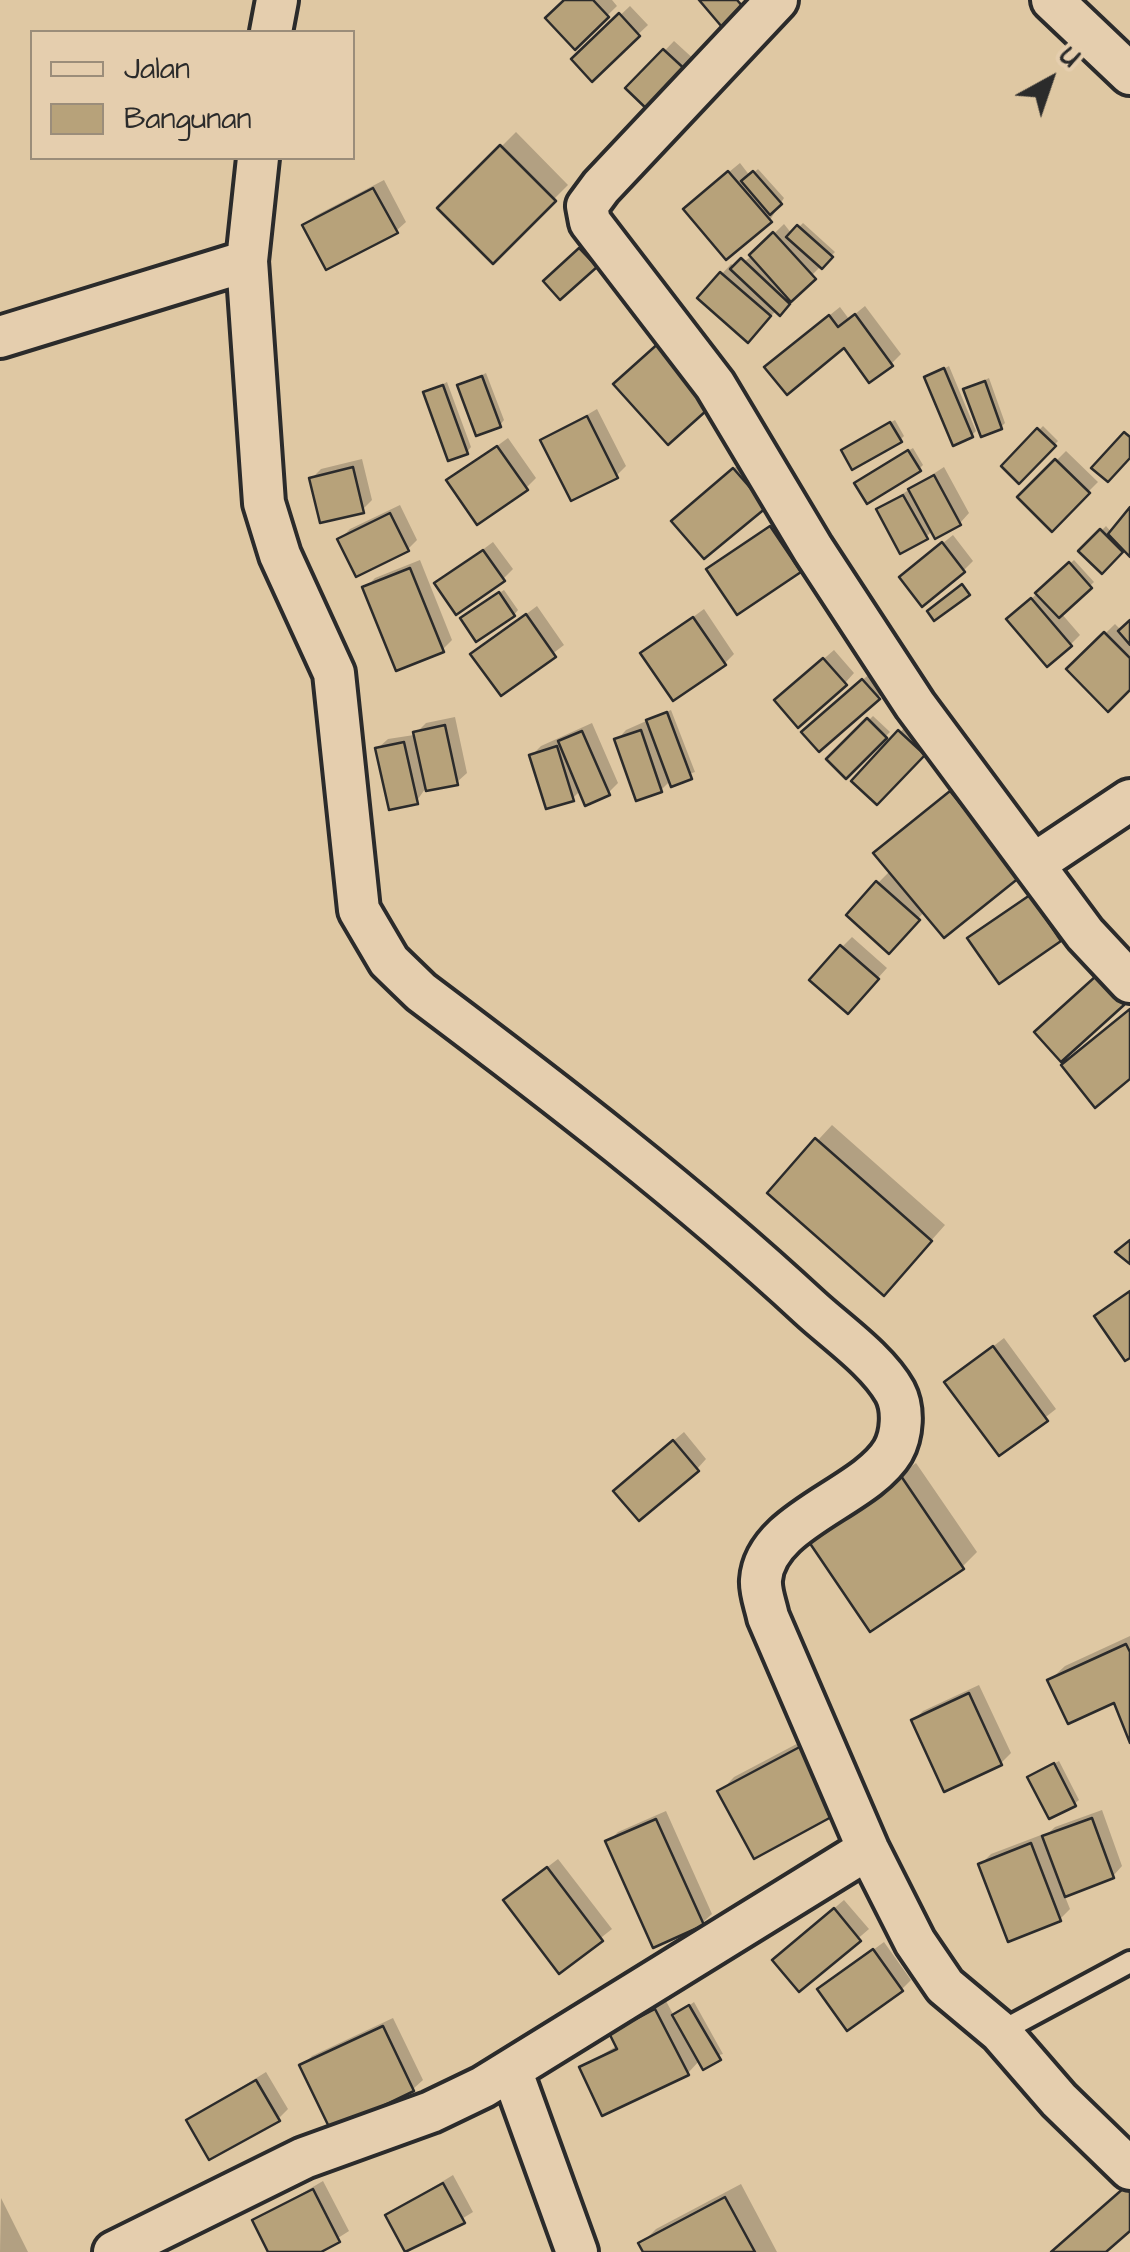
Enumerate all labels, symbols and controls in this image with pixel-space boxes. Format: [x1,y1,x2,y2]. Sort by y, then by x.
legend [30,30,355,160]
north arrow [1000,30,1100,130]
text: U [1051,37,1088,77]
text: Jalan [124,48,190,90]
text: Bangunan [124,98,252,140]

